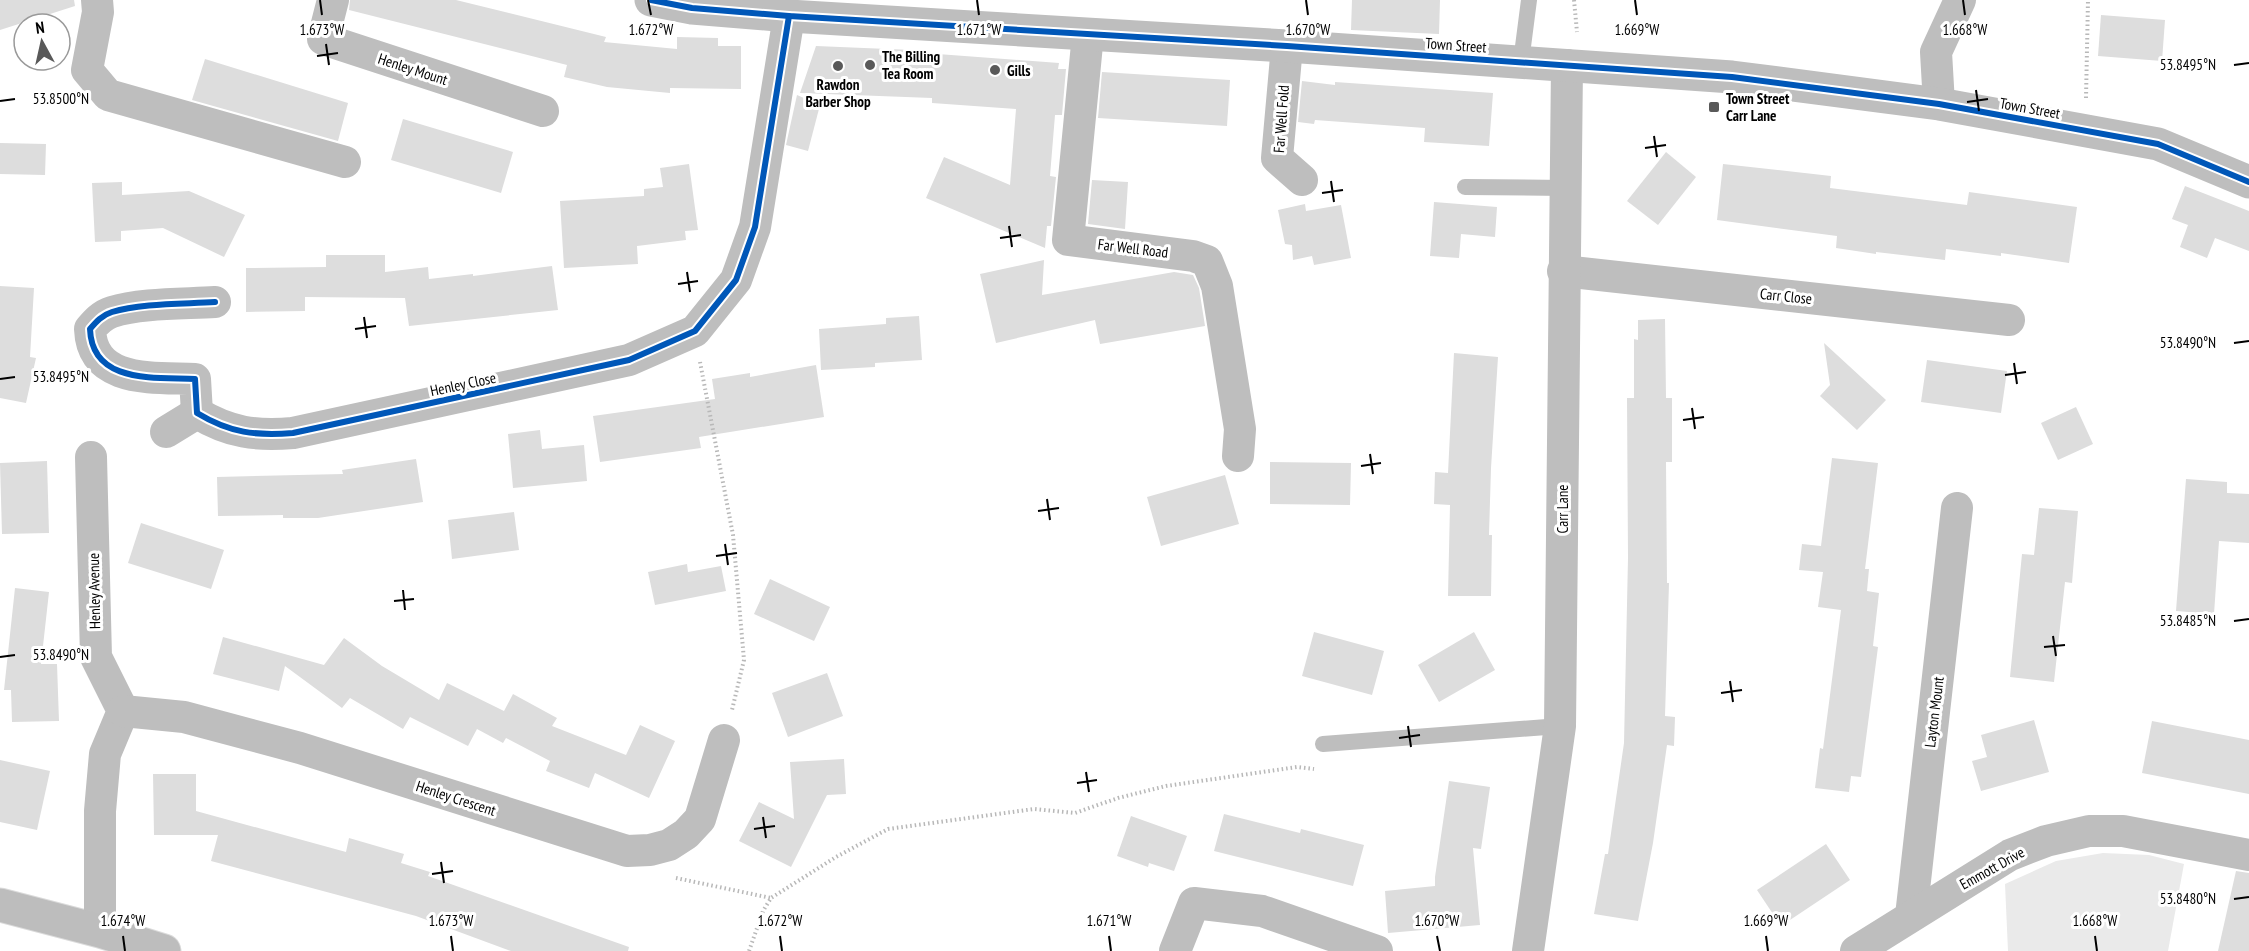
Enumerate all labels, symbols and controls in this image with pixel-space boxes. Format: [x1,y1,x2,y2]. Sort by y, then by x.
north arrow [12,12,72,72]
text: N [34,17,46,38]
text: 1.673°W [300,20,344,39]
text: 1.672°W [629,20,673,39]
text: 1.671°W [957,20,1001,39]
text: 1.670°W [1286,20,1330,39]
text: 1.669°W [1615,20,1659,39]
text: 1.668°W [1943,20,1987,39]
street label: Town Street [1425,33,1487,57]
place label: The Billing Tea Room [882,47,940,83]
street label: Henley Mount [376,49,450,89]
text: 53.8495°N [2160,55,2216,74]
marker: The Billing Tea Room [863,58,877,72]
marker: Rawdon Barber Shop [831,59,845,73]
place label: Gills [1007,61,1030,80]
marker: Gills [988,63,1002,77]
place label: Rawdon Barber Shop [805,75,871,111]
street label: Far Well Fold [1269,85,1293,153]
text: 53.8500°N [33,89,89,108]
place label: Town Street Carr Lane [1726,89,1790,125]
street label: Town Street [1998,93,2062,123]
marker: Town Street Carr Lane [1707,100,1721,114]
street label: Far Well Road [1097,234,1169,262]
street label: Carr Close [1759,284,1813,308]
text: 53.8490°N [2160,333,2216,352]
text: 53.8495°N [33,367,89,386]
street label: Henley Close [428,368,498,400]
street label: Carr Lane [1553,485,1572,533]
street label: Henley Avenue [84,553,104,629]
text: 53.8485°N [2160,611,2216,630]
text: 53.8490°N [33,645,89,664]
street label: Layton Mount [1920,676,1948,748]
street label: Henley Crescent [414,776,498,820]
street label: Emmott Drive [1956,842,2028,894]
text: 53.8480°N [2160,889,2216,908]
text: 1.674°W [101,911,145,930]
text: 1.673°W [429,911,473,930]
text: 1.672°W [758,911,802,930]
text: 1.671°W [1087,911,1131,930]
text: 1.670°W [1415,911,1459,930]
text: 1.669°W [1744,911,1788,930]
text: 1.668°W [2073,911,2117,930]

